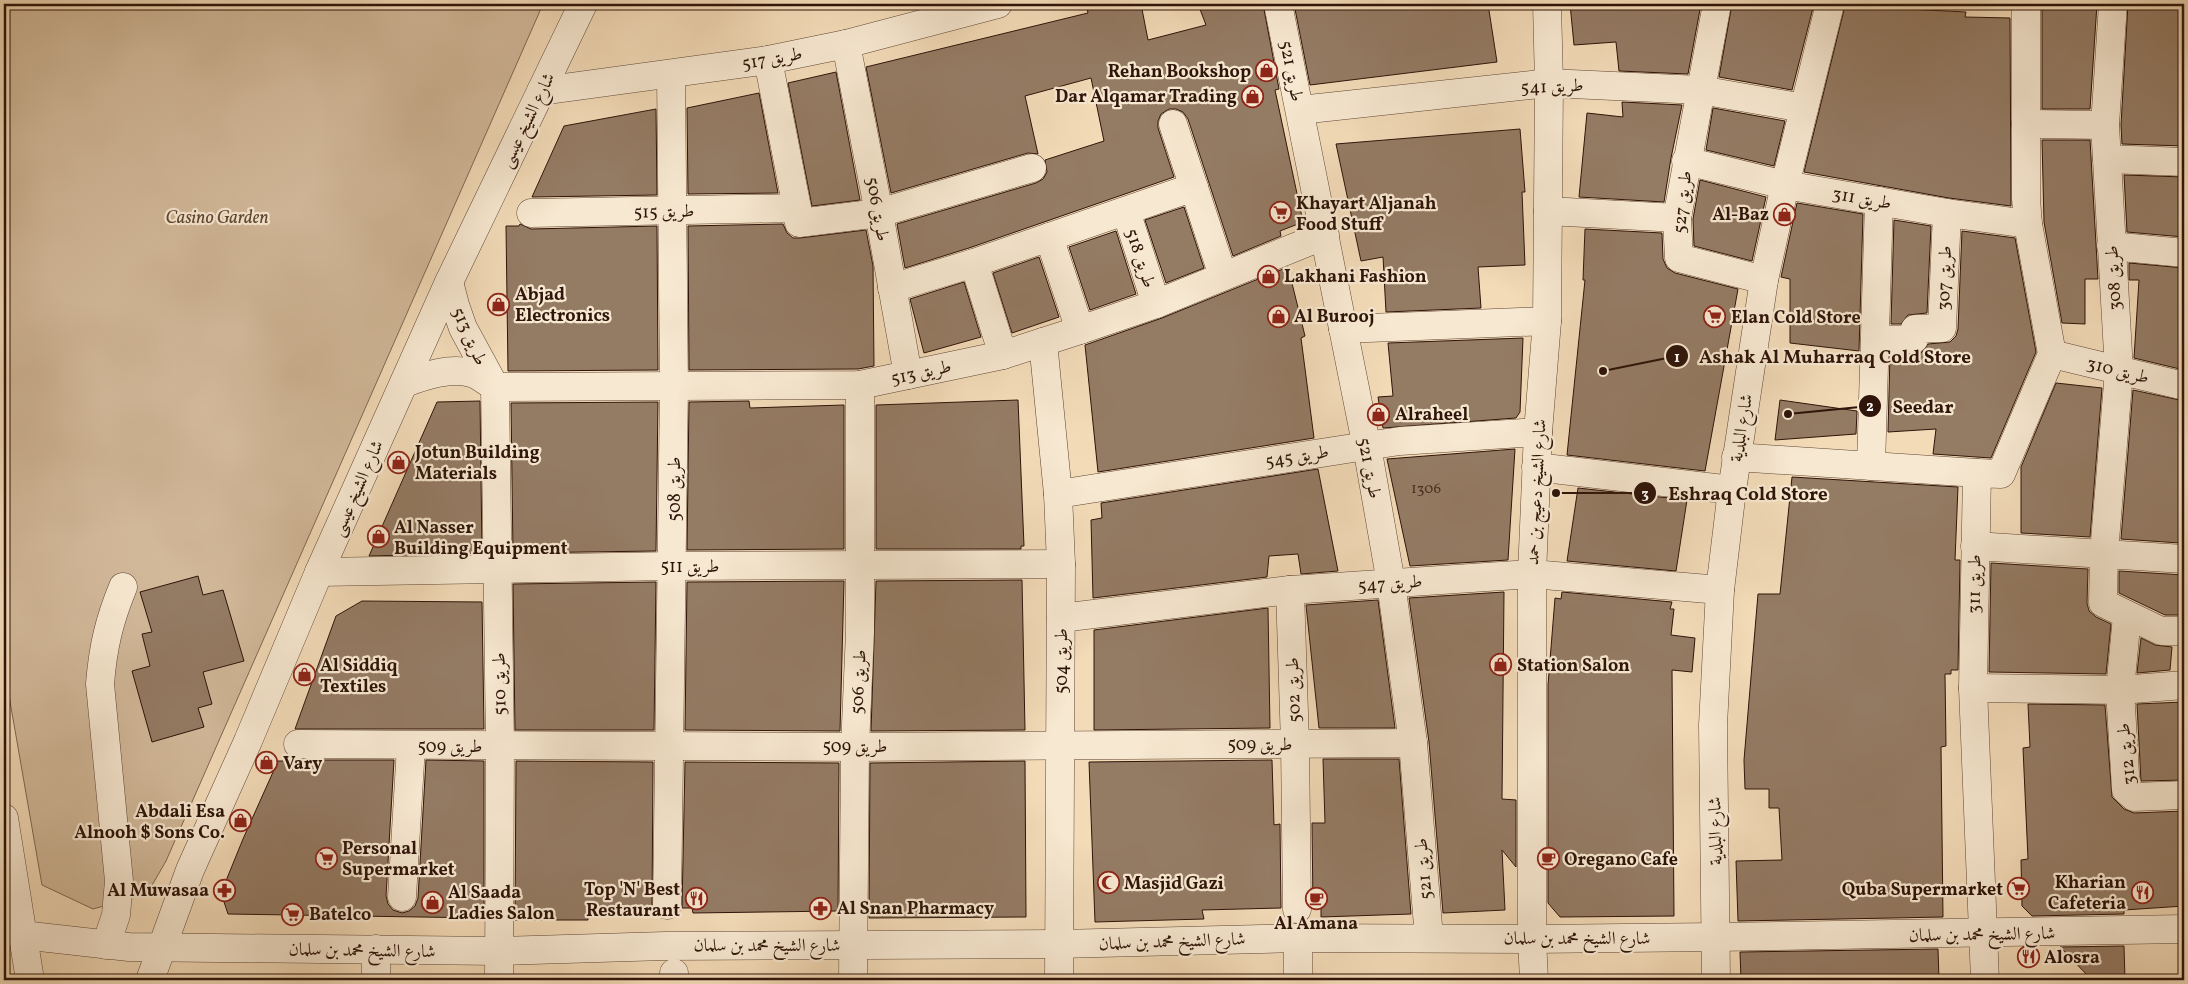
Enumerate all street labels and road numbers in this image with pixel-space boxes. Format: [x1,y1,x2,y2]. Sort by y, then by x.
street label: طريق 521 [1272,39,1309,104]
street label: طريق 517 [740,42,804,77]
street label: شارع الشيخ عيسى [495,69,564,173]
street label: طريق 541 [1520,74,1584,101]
street label: طريق 527 [1668,169,1699,235]
street label: طريق 506 [859,175,894,243]
street label: طريق 311 [1830,182,1893,217]
street label: طريق 515 [633,199,695,226]
street label: طريق 518 [1118,225,1161,291]
street label: طريق 307 [1932,245,1959,311]
street label: طريق 308 [2100,245,2129,311]
street label: طريق 513 [445,303,493,370]
street label: طريق 310 [2084,352,2152,391]
street label: طريق 513 [889,355,954,392]
street label: شارع البلدية [1725,392,1761,464]
street label: شارع الشيخ دعيج بن حمد [1521,418,1556,566]
street label: شارع الشيخ عيسى [326,436,393,542]
street label: طريق 521 [1350,436,1387,501]
street label: طريق 545 [1264,440,1331,475]
street label: طريق 508 [663,457,688,521]
street label: طريق 311 [1962,554,1989,614]
street label: طريق 511 [660,555,720,580]
street label: طريق 547 [1357,570,1423,599]
street label: طريق 504 [1050,628,1075,694]
street label: طريق 506 [845,649,874,715]
street label: طريق 510 [487,652,514,716]
street label: طريق 502 [1281,657,1308,723]
street label: طريق 312 [2112,721,2143,786]
street label: طريق 509 [1227,733,1293,758]
street label: طريق 509 [417,735,483,760]
street label: طريق 509 [822,735,888,760]
street label: شارع البلدية [1703,796,1731,866]
street label: طريق 521 [1409,837,1440,901]
street label: شارع الشيخ محمد بن سلمان [1908,922,2056,951]
street label: شارع الشيخ محمد بن سلمان [1098,927,1246,960]
street label: شارع الشيخ محمد بن سلمان [1504,927,1650,954]
street label: شارع الشيخ محمد بن سلمان [694,934,840,961]
street label: شارع الشيخ محمد بن سلمان [288,938,436,967]

